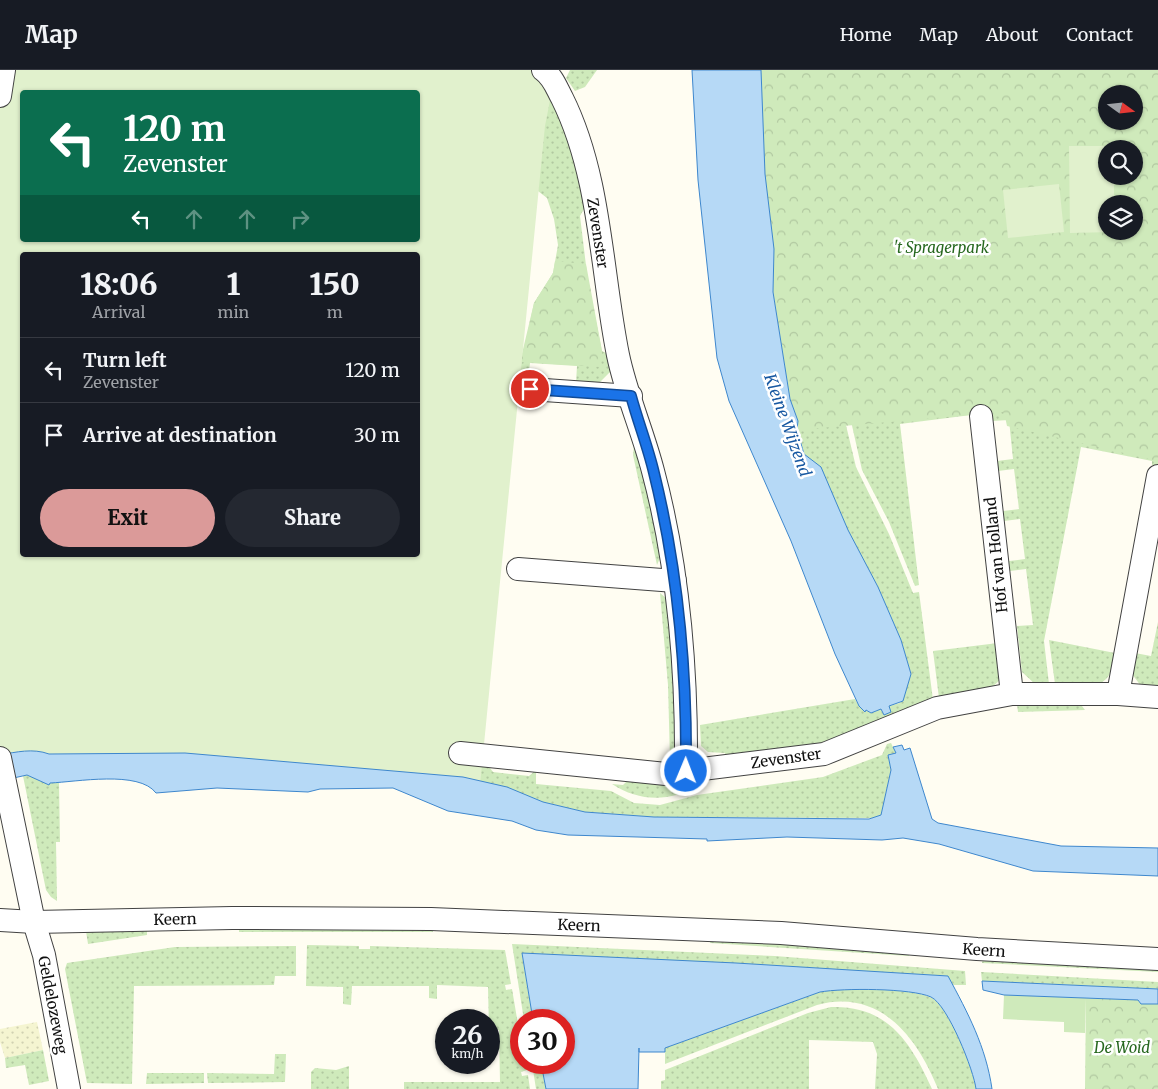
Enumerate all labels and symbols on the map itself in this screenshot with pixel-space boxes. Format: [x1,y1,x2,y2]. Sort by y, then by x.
north arrow [1098,85,1142,130]
street label: Zevenster [583,196,613,270]
park label: 't Spragerpark [893,238,990,257]
pin [509,368,551,410]
water label: Kleine Wijzend [760,370,816,480]
street label: Hof van Holland [980,496,1012,614]
position arrow [659,744,711,796]
street label: Zevenster [749,744,823,772]
street label: Keern [153,909,197,929]
street label: Keern [557,915,601,935]
street label: Keern [962,939,1006,961]
street label: Geldelozeweg [34,954,72,1056]
speed limit sign: 30 [510,1009,575,1074]
park label: De Woid [1093,1038,1150,1057]

